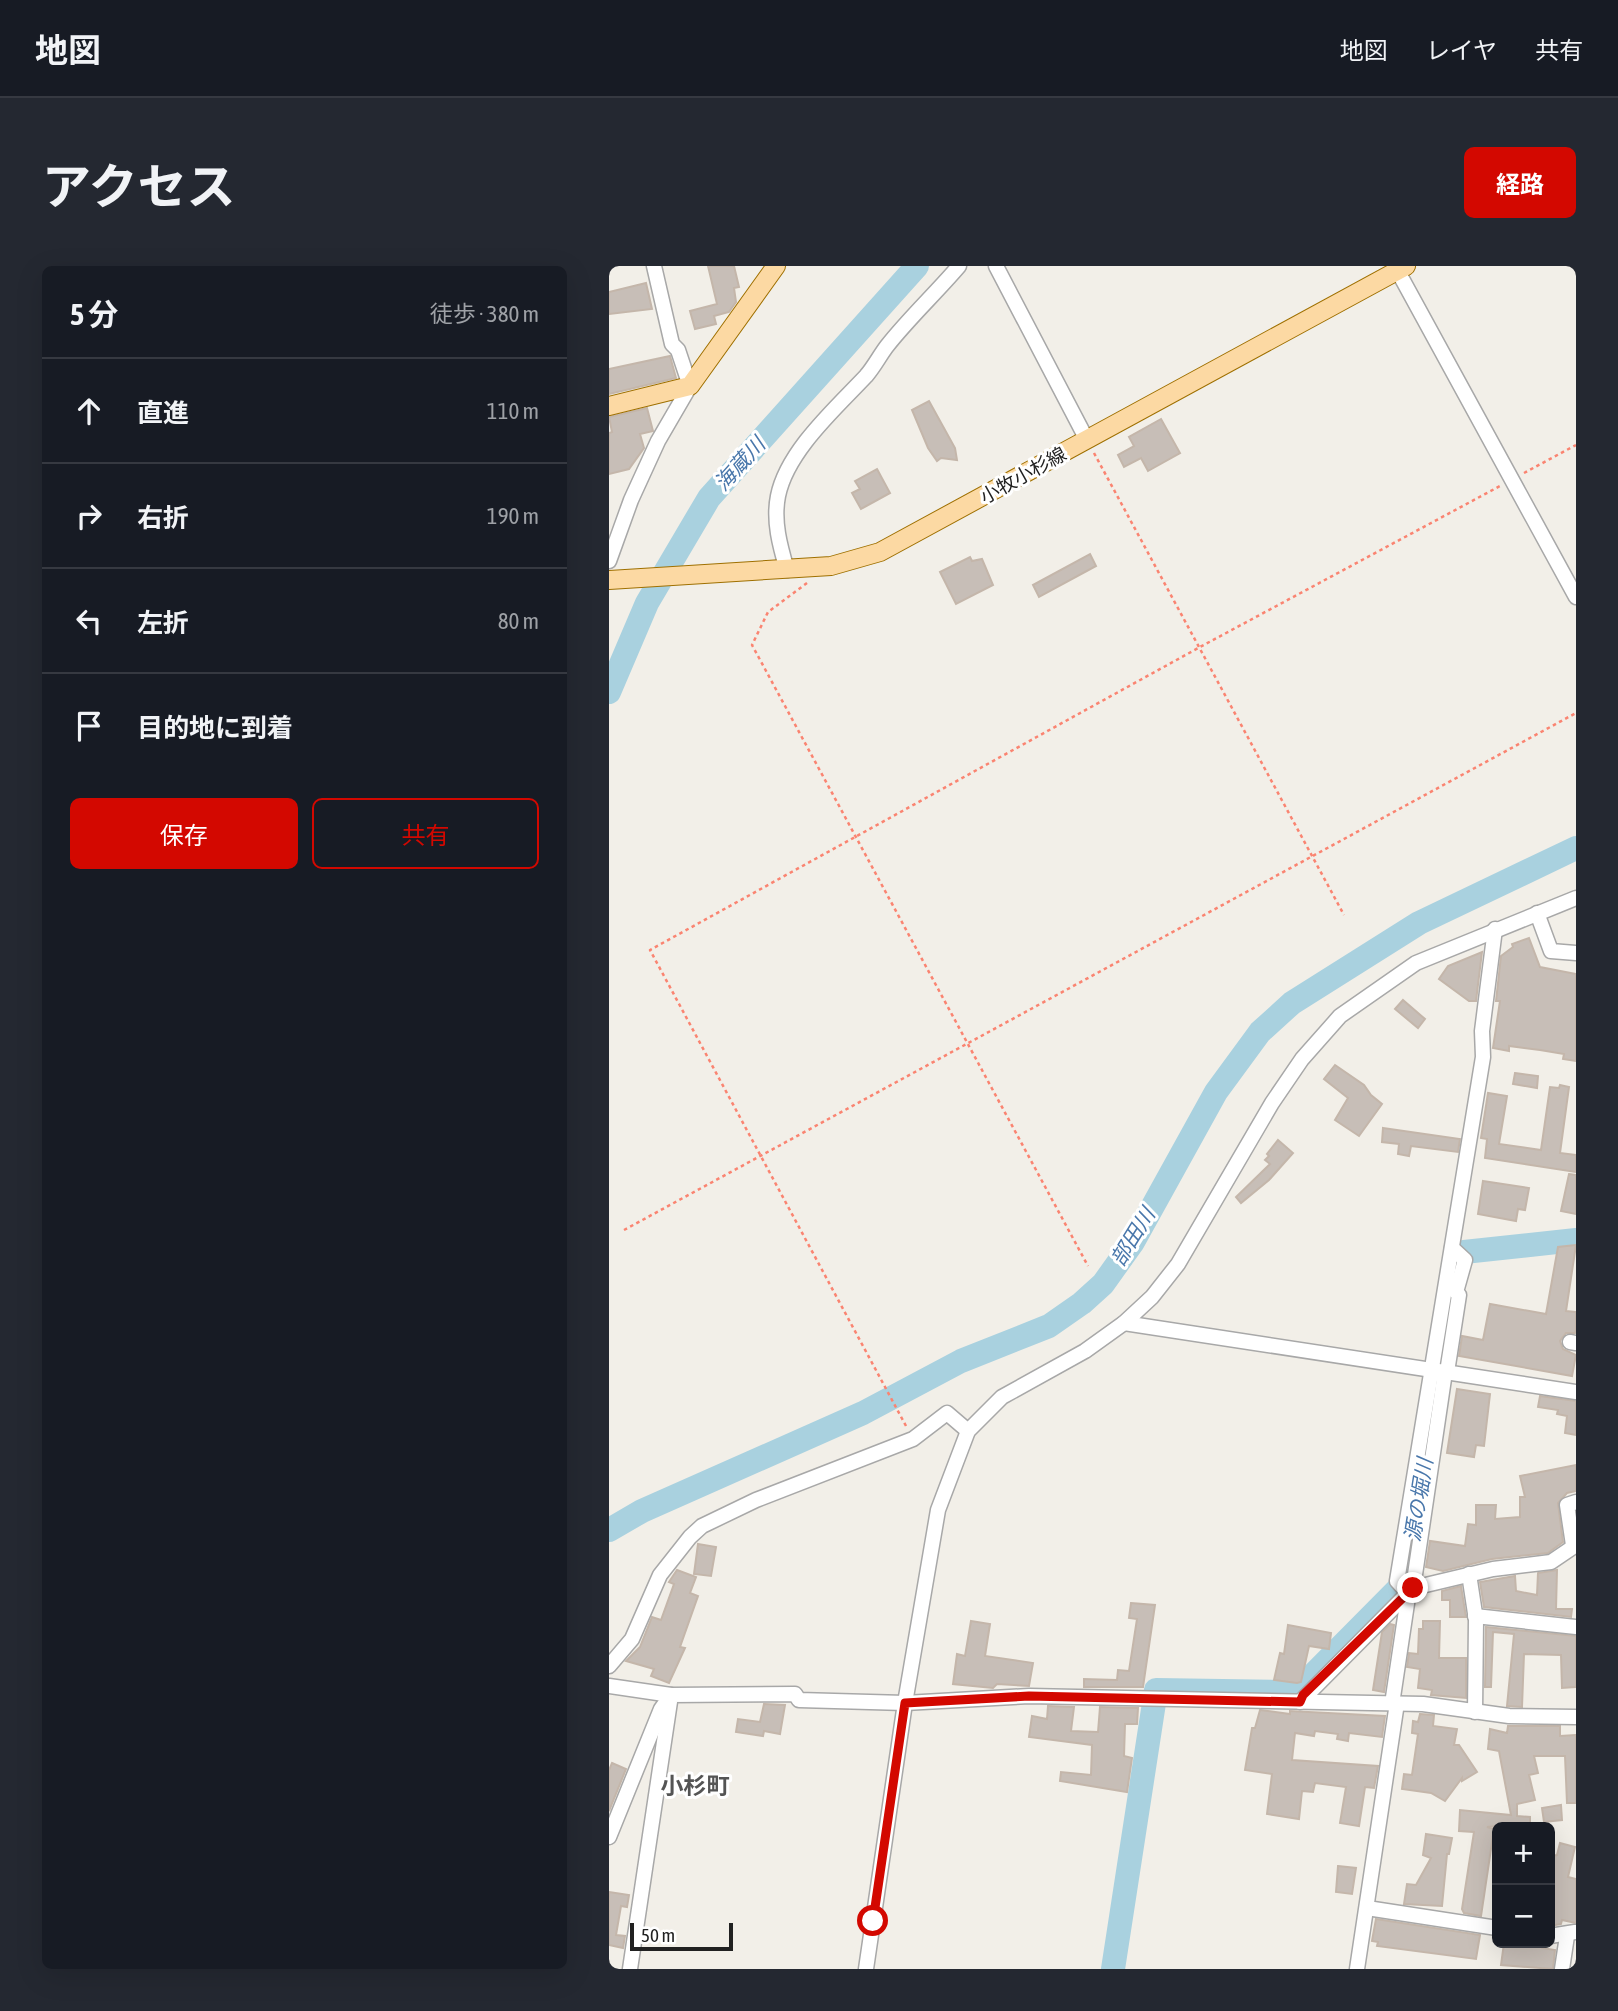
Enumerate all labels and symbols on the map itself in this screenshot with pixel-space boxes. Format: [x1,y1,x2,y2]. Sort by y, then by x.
water label: 海蔵川 [709,430,771,495]
street label: 小牧小杉線 [976,442,1070,508]
water label: 部田川 [1105,1202,1160,1270]
water label: 源の堀川 [1400,1455,1437,1543]
route end [1397,1572,1428,1603]
district label: 小杉町 [661,1773,730,1799]
route start [857,1905,888,1936]
scale bar [630,1920,733,1952]

